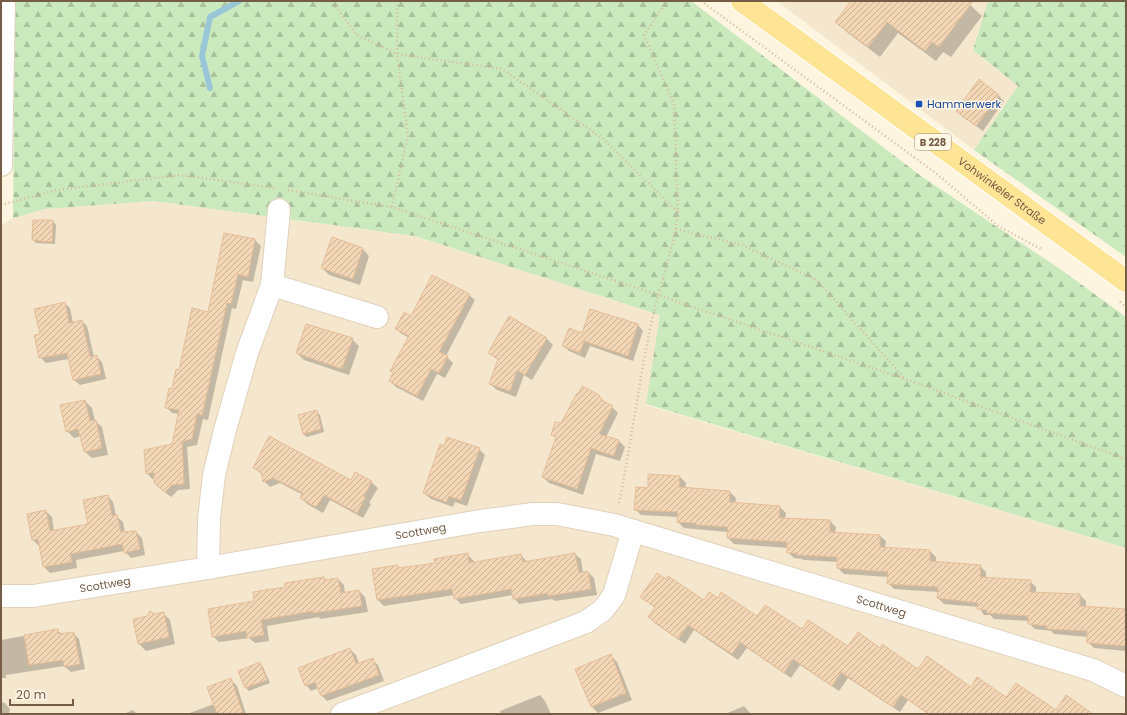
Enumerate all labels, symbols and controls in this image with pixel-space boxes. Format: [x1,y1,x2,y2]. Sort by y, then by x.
place label: Hammerwerk [927,96,1002,112]
marker: Hammerwerk [914,99,924,109]
road number: B 228 [915,134,951,150]
street label: Vohwinkeler Straße [955,153,1050,228]
street label: Scottweg [394,519,447,544]
street label: Scottweg [78,572,132,596]
street label: Scottweg [854,591,908,621]
scale bar [10,681,73,707]
text: 20 m [16,686,46,703]

